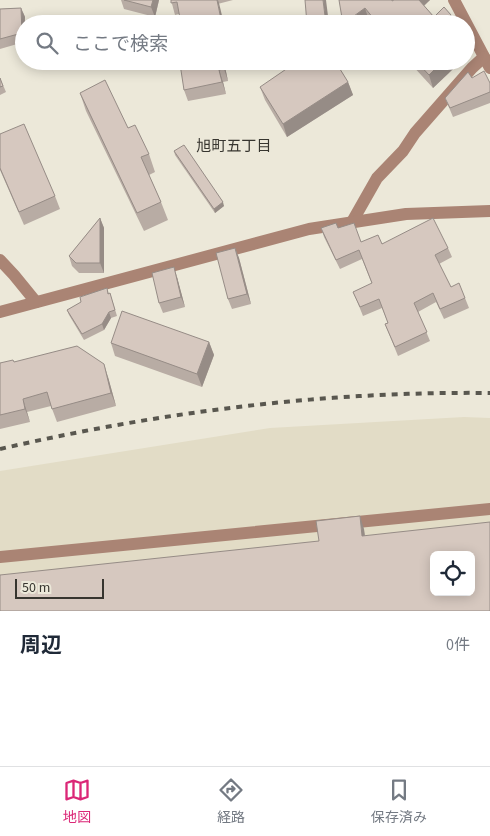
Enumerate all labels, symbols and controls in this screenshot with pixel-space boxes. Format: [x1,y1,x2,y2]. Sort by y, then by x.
search box [15,15,475,70]
icon: search [33,29,61,57]
text: ここで検索 [73,31,168,58]
district label: 旭町五丁目 [196,136,272,157]
map controls [430,551,475,596]
button: locate [430,551,475,596]
scale bar [15,576,104,599]
text: 50 m [22,578,50,598]
text: 周辺 [20,630,62,660]
text: 0件 [446,634,470,656]
tab: 地図 [63,776,91,828]
tab: 経路 [217,776,245,828]
tab: 保存済み [371,776,427,828]

